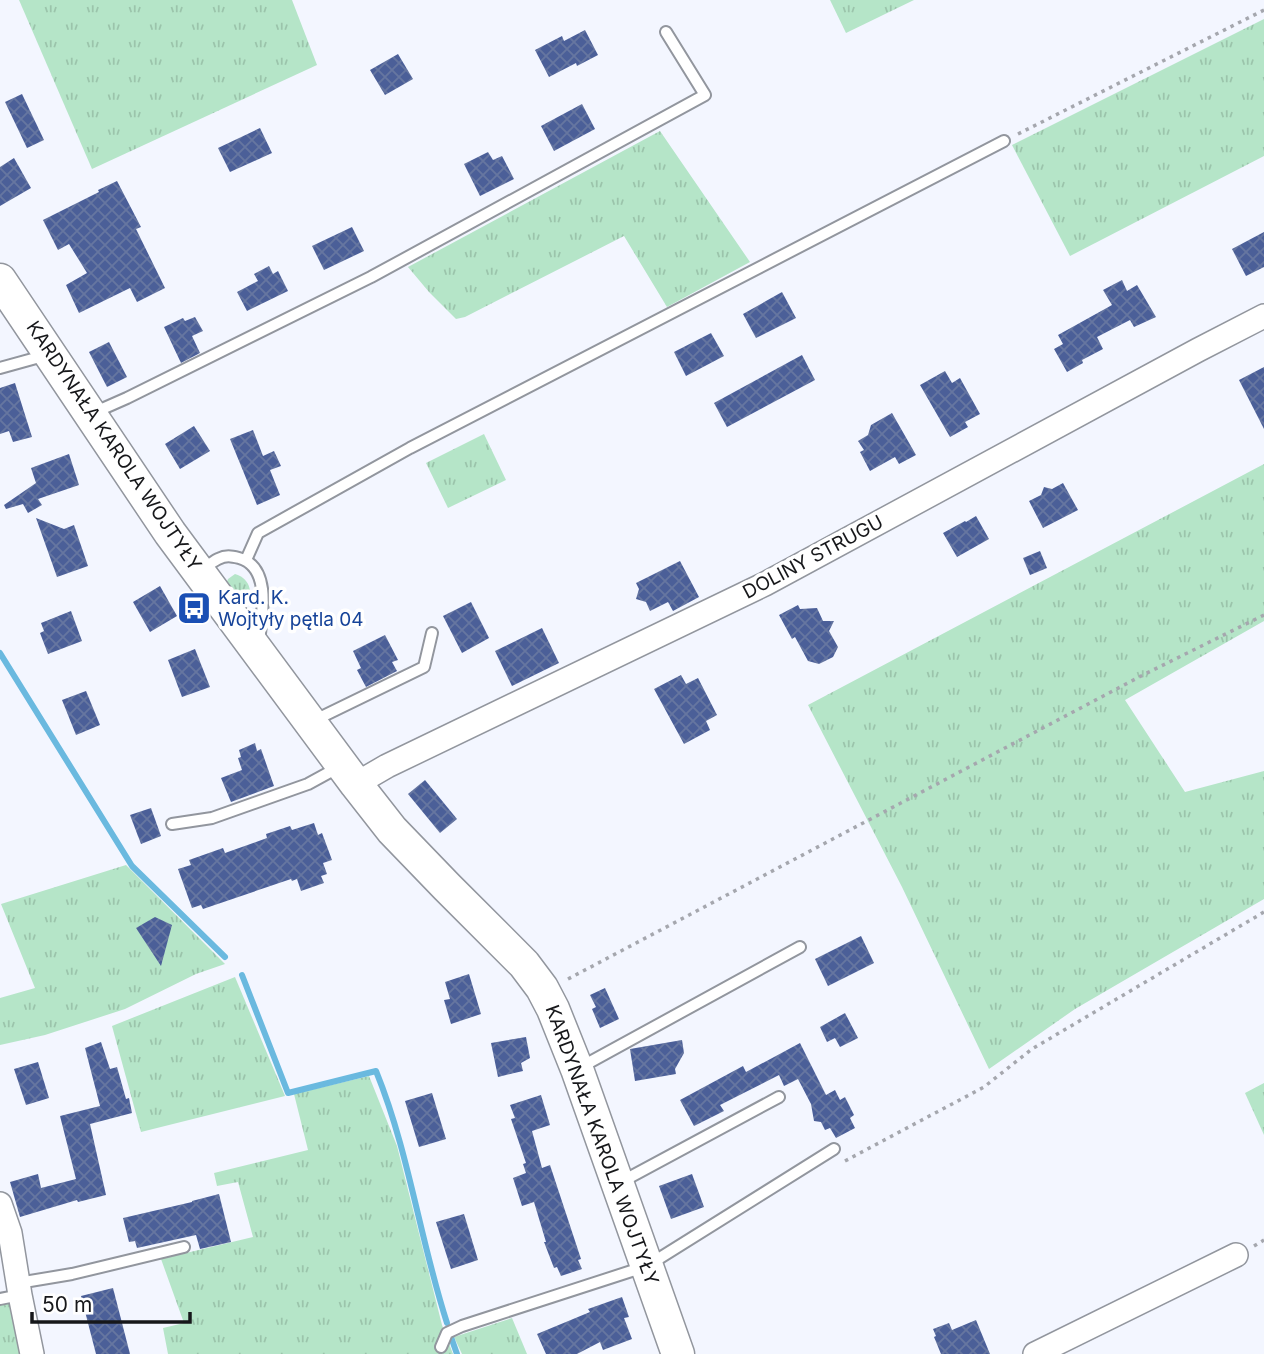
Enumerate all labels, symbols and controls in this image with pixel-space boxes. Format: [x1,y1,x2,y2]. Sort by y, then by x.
street label: KARDYNAŁA KAROLA WOJTYŁY [22,317,206,575]
street label: DOLINY STRUGU [739,510,887,604]
place label: Kard. K. Wojtyły pętla 04 [218,586,364,631]
bus stop icon: Kard. K. Wojtyły pętla 04 [175,589,213,627]
street label: KARDYNAŁA KAROLA WOJTYŁY [541,1002,664,1288]
scale bar [32,1280,189,1324]
text: 50 m [42,1292,92,1317]

